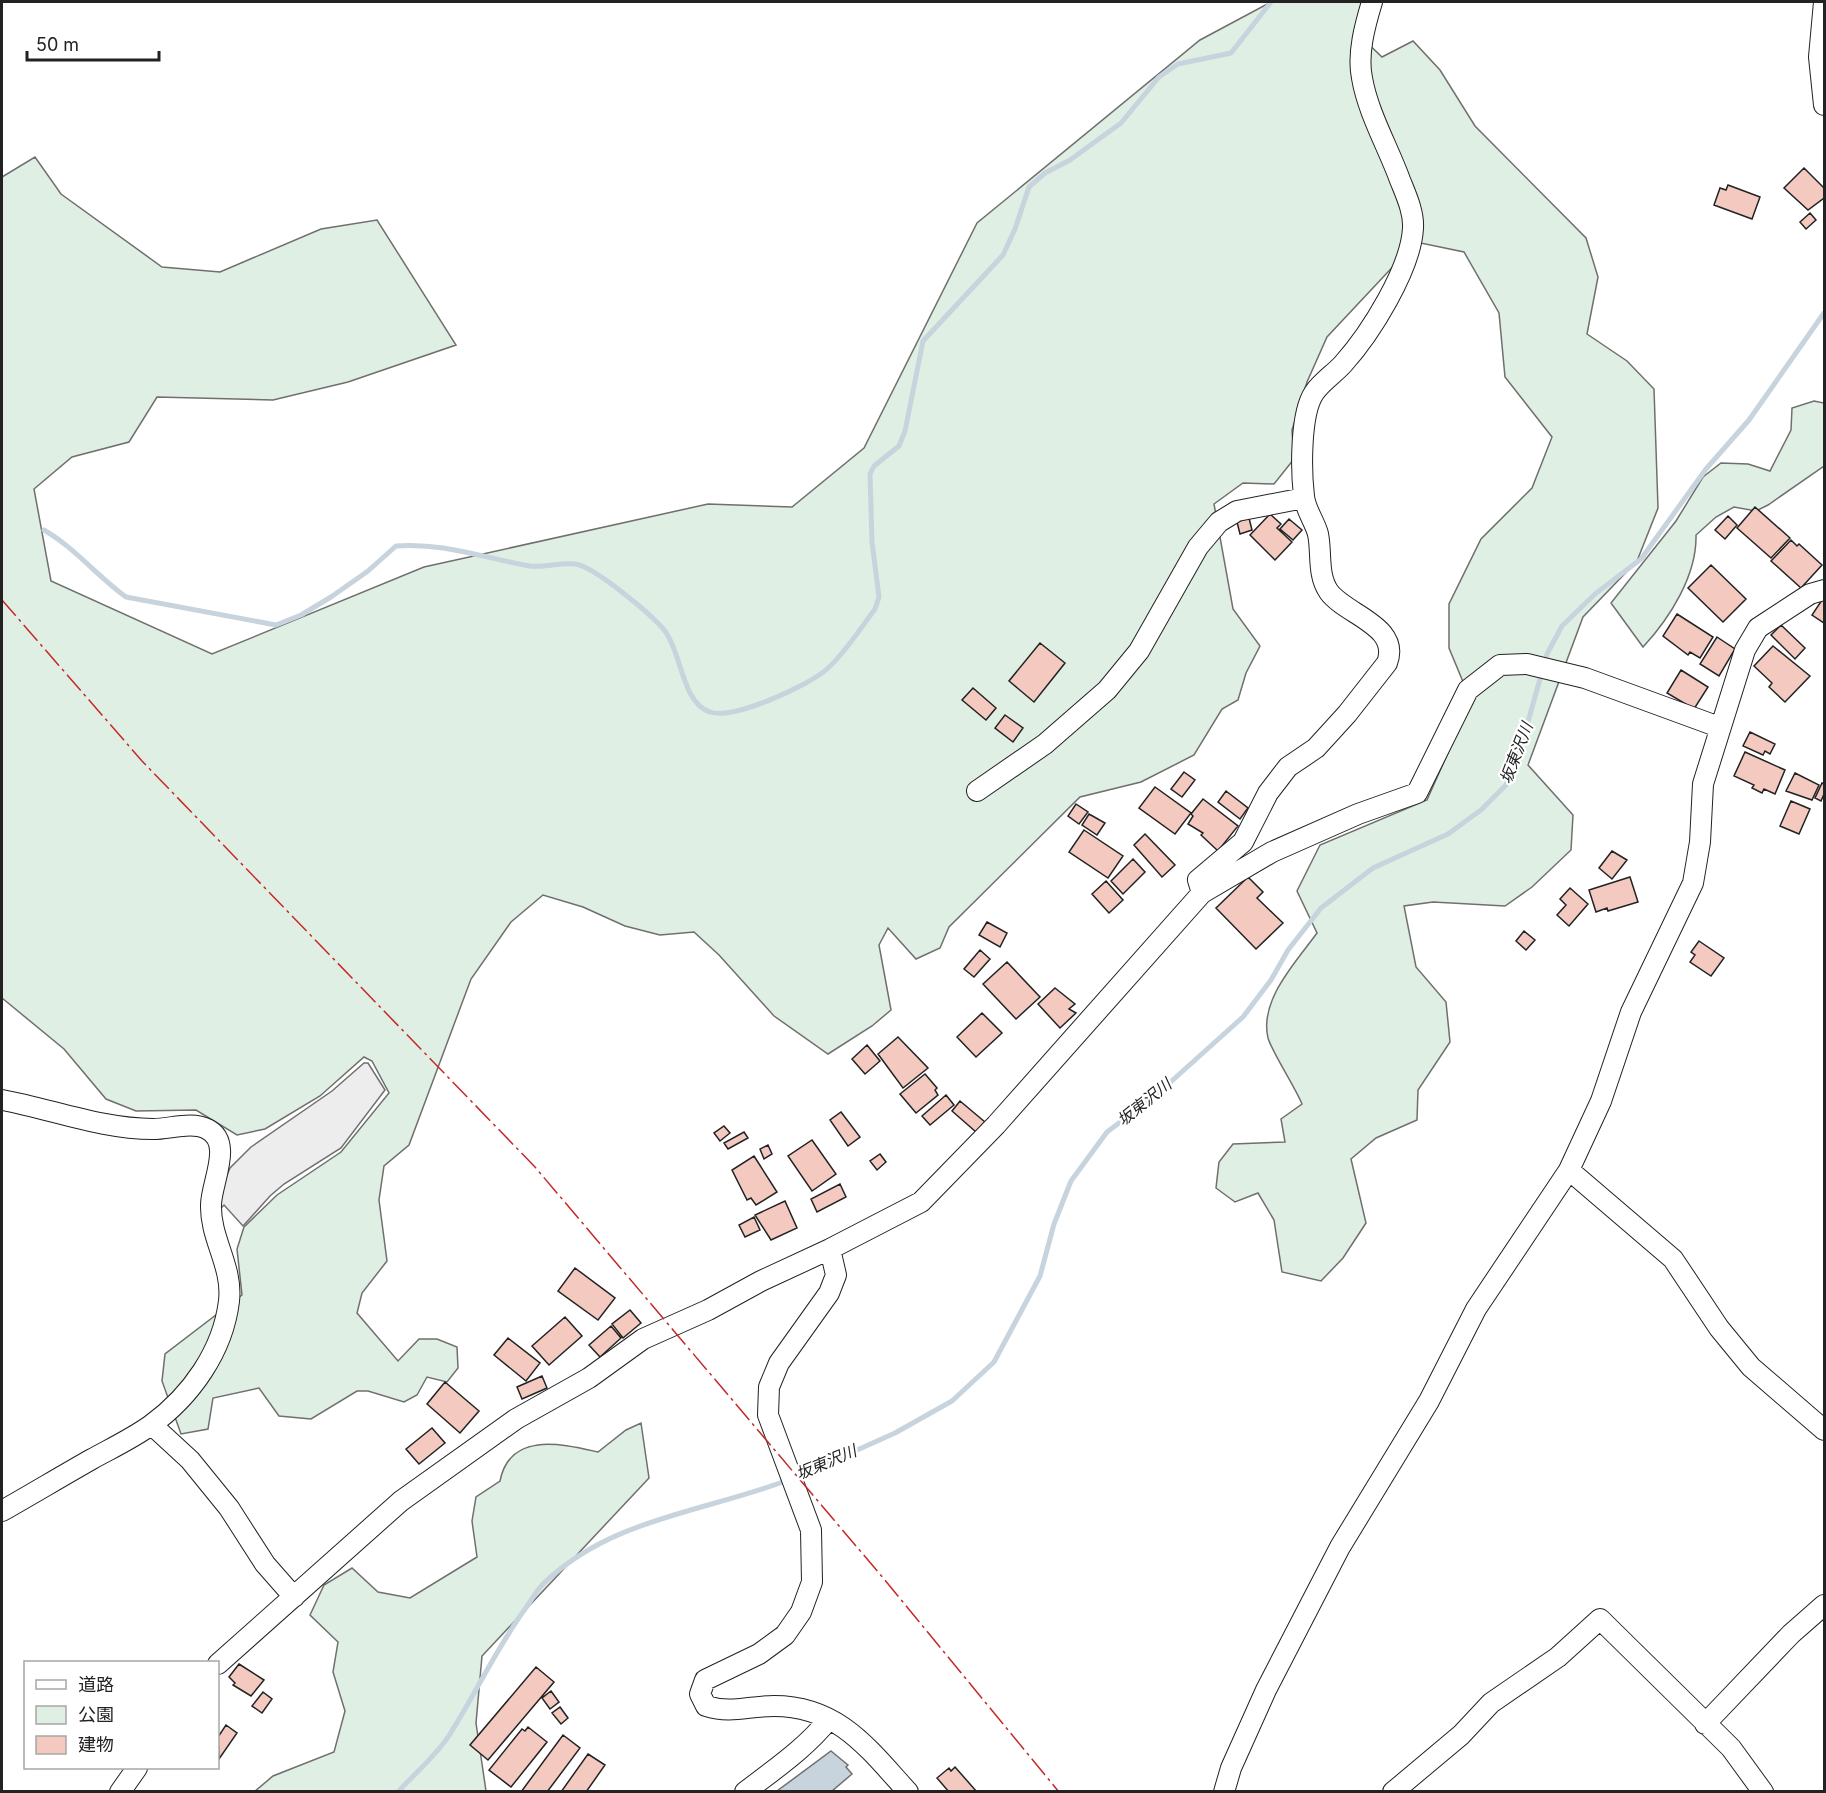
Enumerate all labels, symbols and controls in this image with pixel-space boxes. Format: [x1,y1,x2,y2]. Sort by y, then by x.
scale bar [27,24,159,62]
text: 50 m [36,34,79,55]
water label: 坂東沢川 [1495,718,1538,786]
water label: 坂東沢川 [1113,1073,1177,1130]
water label: 坂東沢川 [793,1440,861,1484]
legend [24,1661,219,1769]
text: 道路 [78,1674,114,1695]
text: 公園 [78,1704,114,1725]
text: 建物 [78,1734,114,1755]

